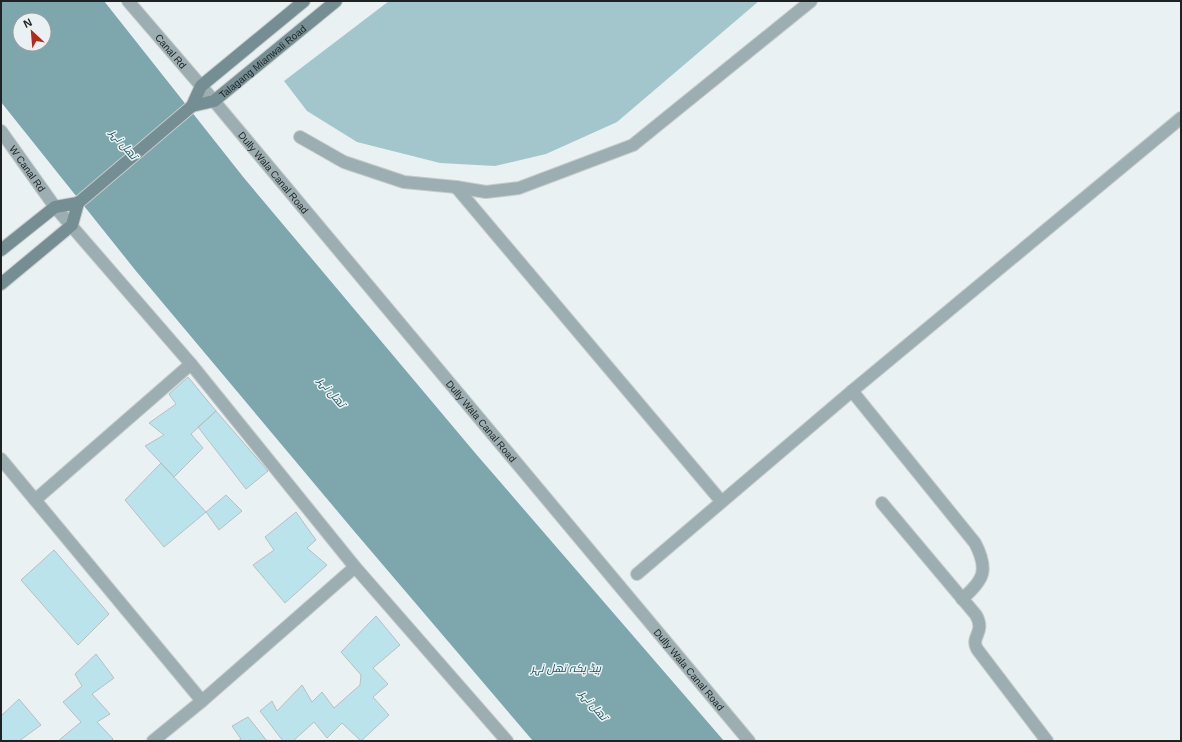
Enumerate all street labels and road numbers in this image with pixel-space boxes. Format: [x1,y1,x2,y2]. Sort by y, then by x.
street label: Talagang Mianwali Road [217,23,308,101]
street label: Canal Rd [153,32,188,71]
street label: Dully Wala Canal Road [236,130,311,216]
street label: W Canal Rd [7,144,47,194]
street label: Dully Wala Canal Road [444,378,518,464]
street label: Dully Wala Canal Road [652,627,726,713]

